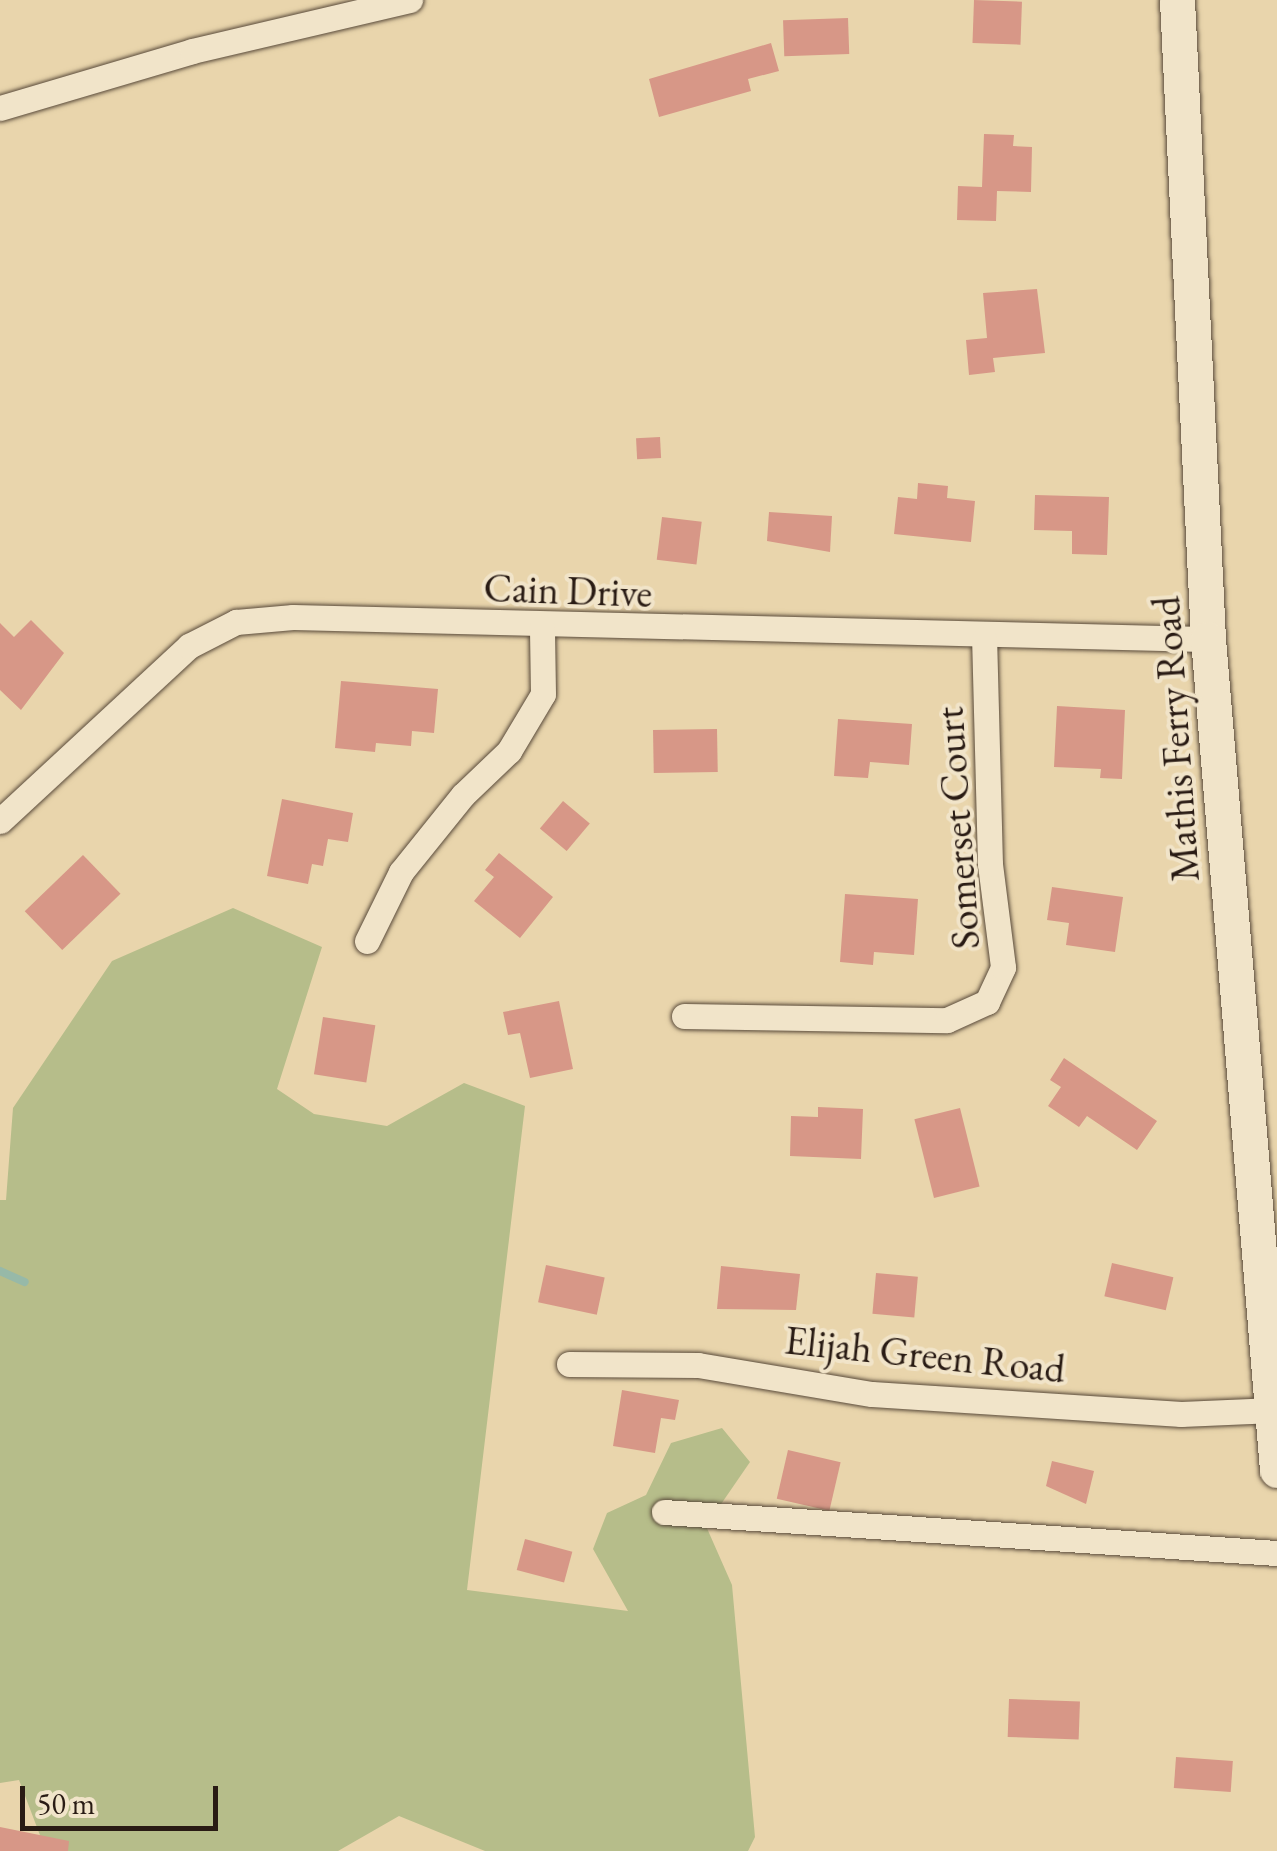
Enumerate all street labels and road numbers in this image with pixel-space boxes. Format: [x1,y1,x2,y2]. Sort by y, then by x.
street label: Cain Drive [483,563,653,617]
street label: Mathis Ferry Road [1141,595,1209,883]
street label: Somerset Court [925,705,989,951]
street label: Elijah Green Road [782,1315,1068,1393]

